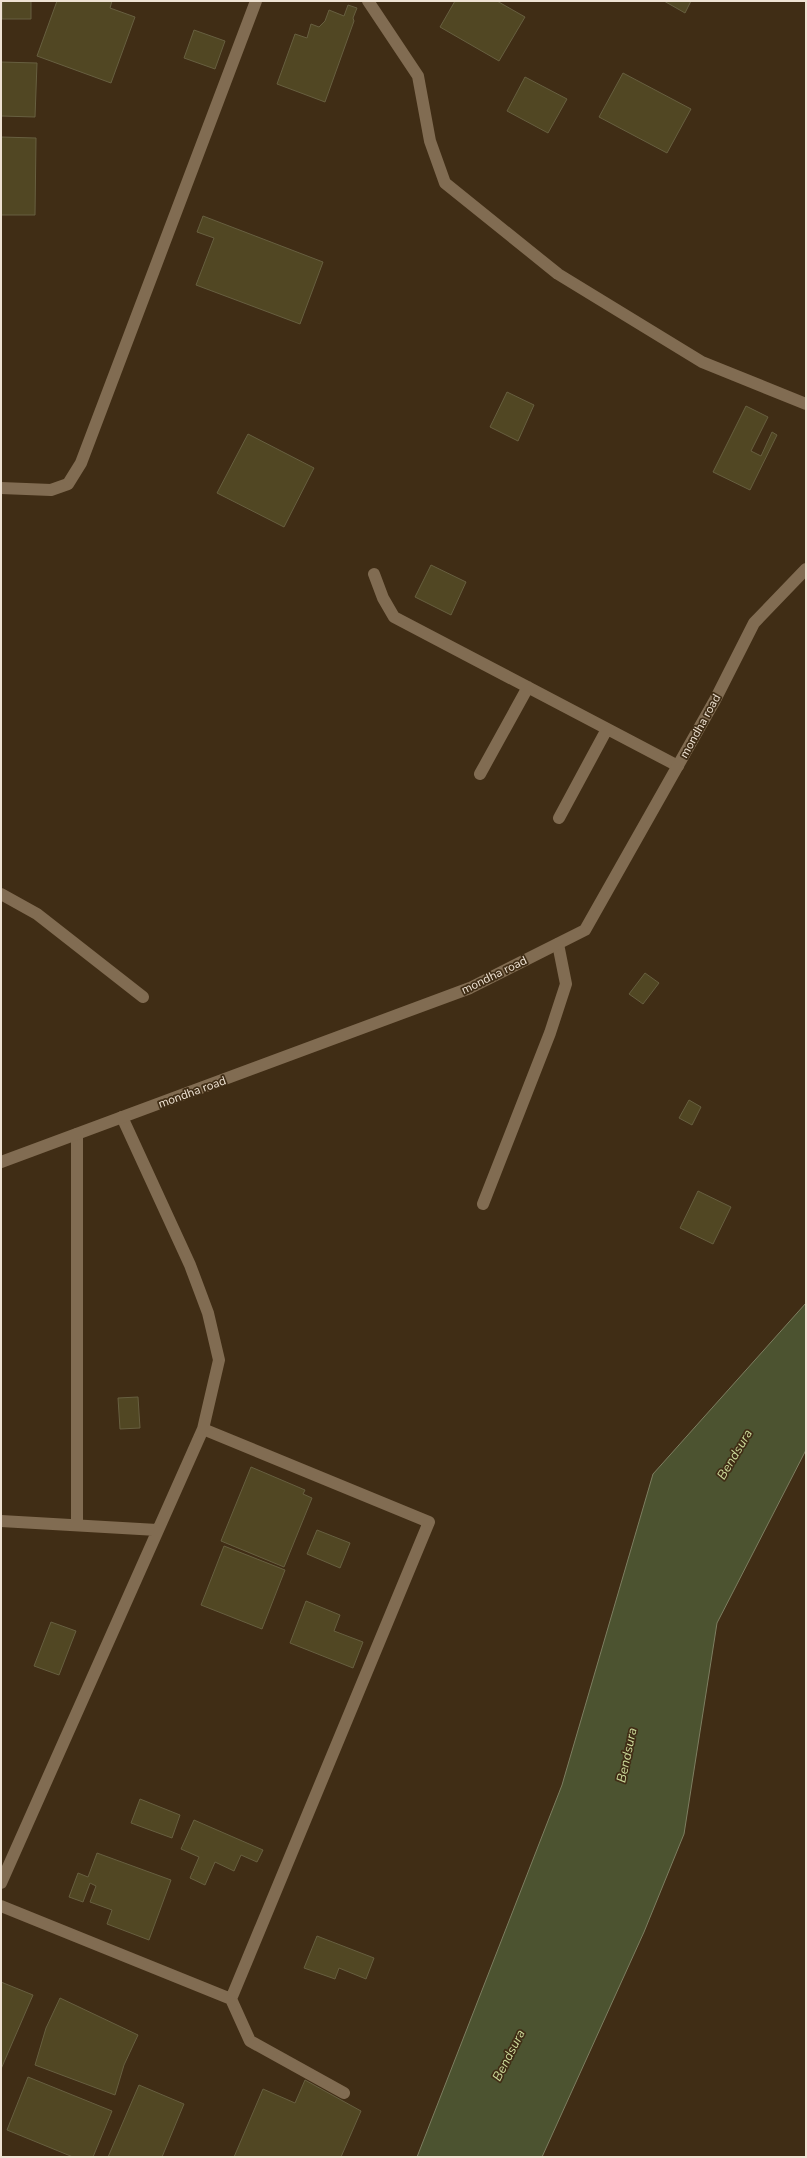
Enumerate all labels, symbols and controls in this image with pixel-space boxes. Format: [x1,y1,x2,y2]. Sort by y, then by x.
street label: mondha road [676,691,724,761]
street label: mondha road [458,952,530,998]
street label: mondha road [156,1072,228,1112]
water label: Bendsura [713,1426,757,1483]
water label: Bendsura [612,1726,642,1784]
water label: Bendsura [488,2026,530,2084]

